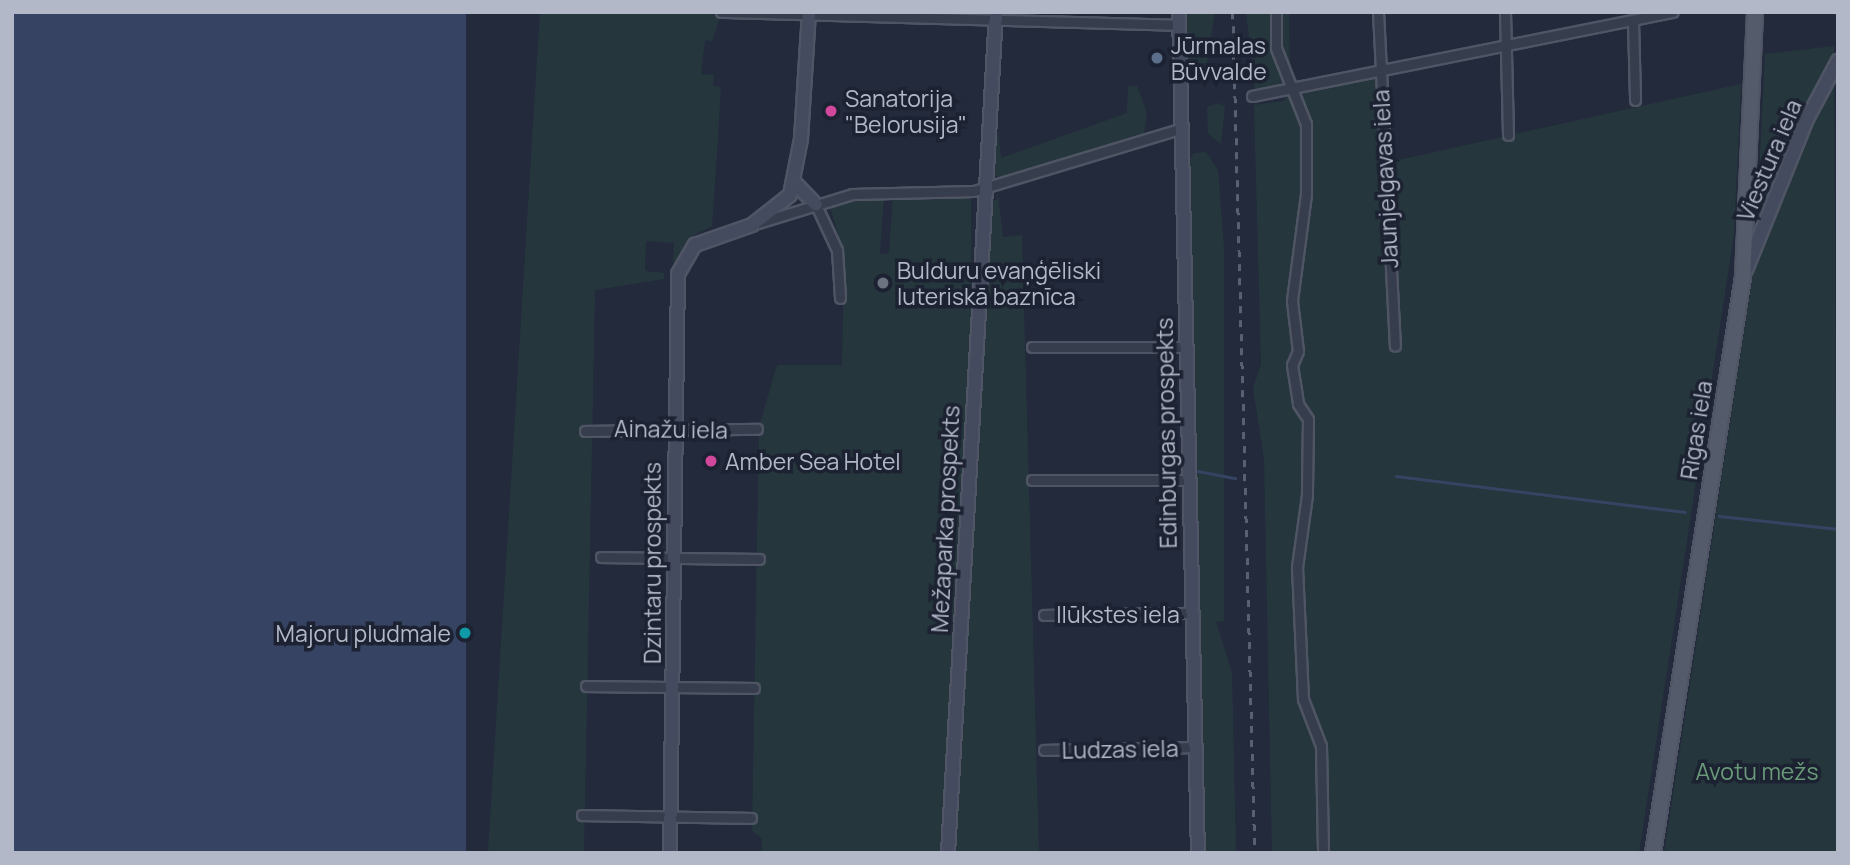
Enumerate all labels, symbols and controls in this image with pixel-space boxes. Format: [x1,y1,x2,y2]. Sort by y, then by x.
place label: Jūrmalas Būvvalde [1171,31,1267,85]
marker: Jūrmalas Būvvalde [1149,50,1165,66]
place label: Sanatorija "Belorusija" [845,84,967,138]
street label: Jaunjelgavas iela [1367,89,1403,269]
street label: Viestura iela [1731,95,1807,225]
marker: Sanatorija "Belorusija" [823,103,839,119]
place label: Bulduru evaņģēliski luteriskā baznīca [897,256,1101,310]
marker: Bulduru evaņģēliski luteriskā baznīca [875,275,891,291]
street label: Edinburgas prospekts [1150,317,1182,549]
street label: Rīgas iela [1675,379,1717,481]
street label: Mežaparka prospekts [925,405,965,633]
street label: Ainažu iela [614,414,728,444]
place label: Amber Sea Hotel [725,447,901,475]
marker: Amber Sea Hotel [703,453,719,469]
street label: Dzintaru prospekts [638,462,666,664]
street label: Ilūkstes iela [1056,600,1180,628]
place label: Majoru pludmale [276,619,451,647]
marker: Majoru pludmale [457,625,473,641]
street label: Ludzas iela [1061,734,1179,764]
park label: Avotu mežs [1695,757,1819,785]

